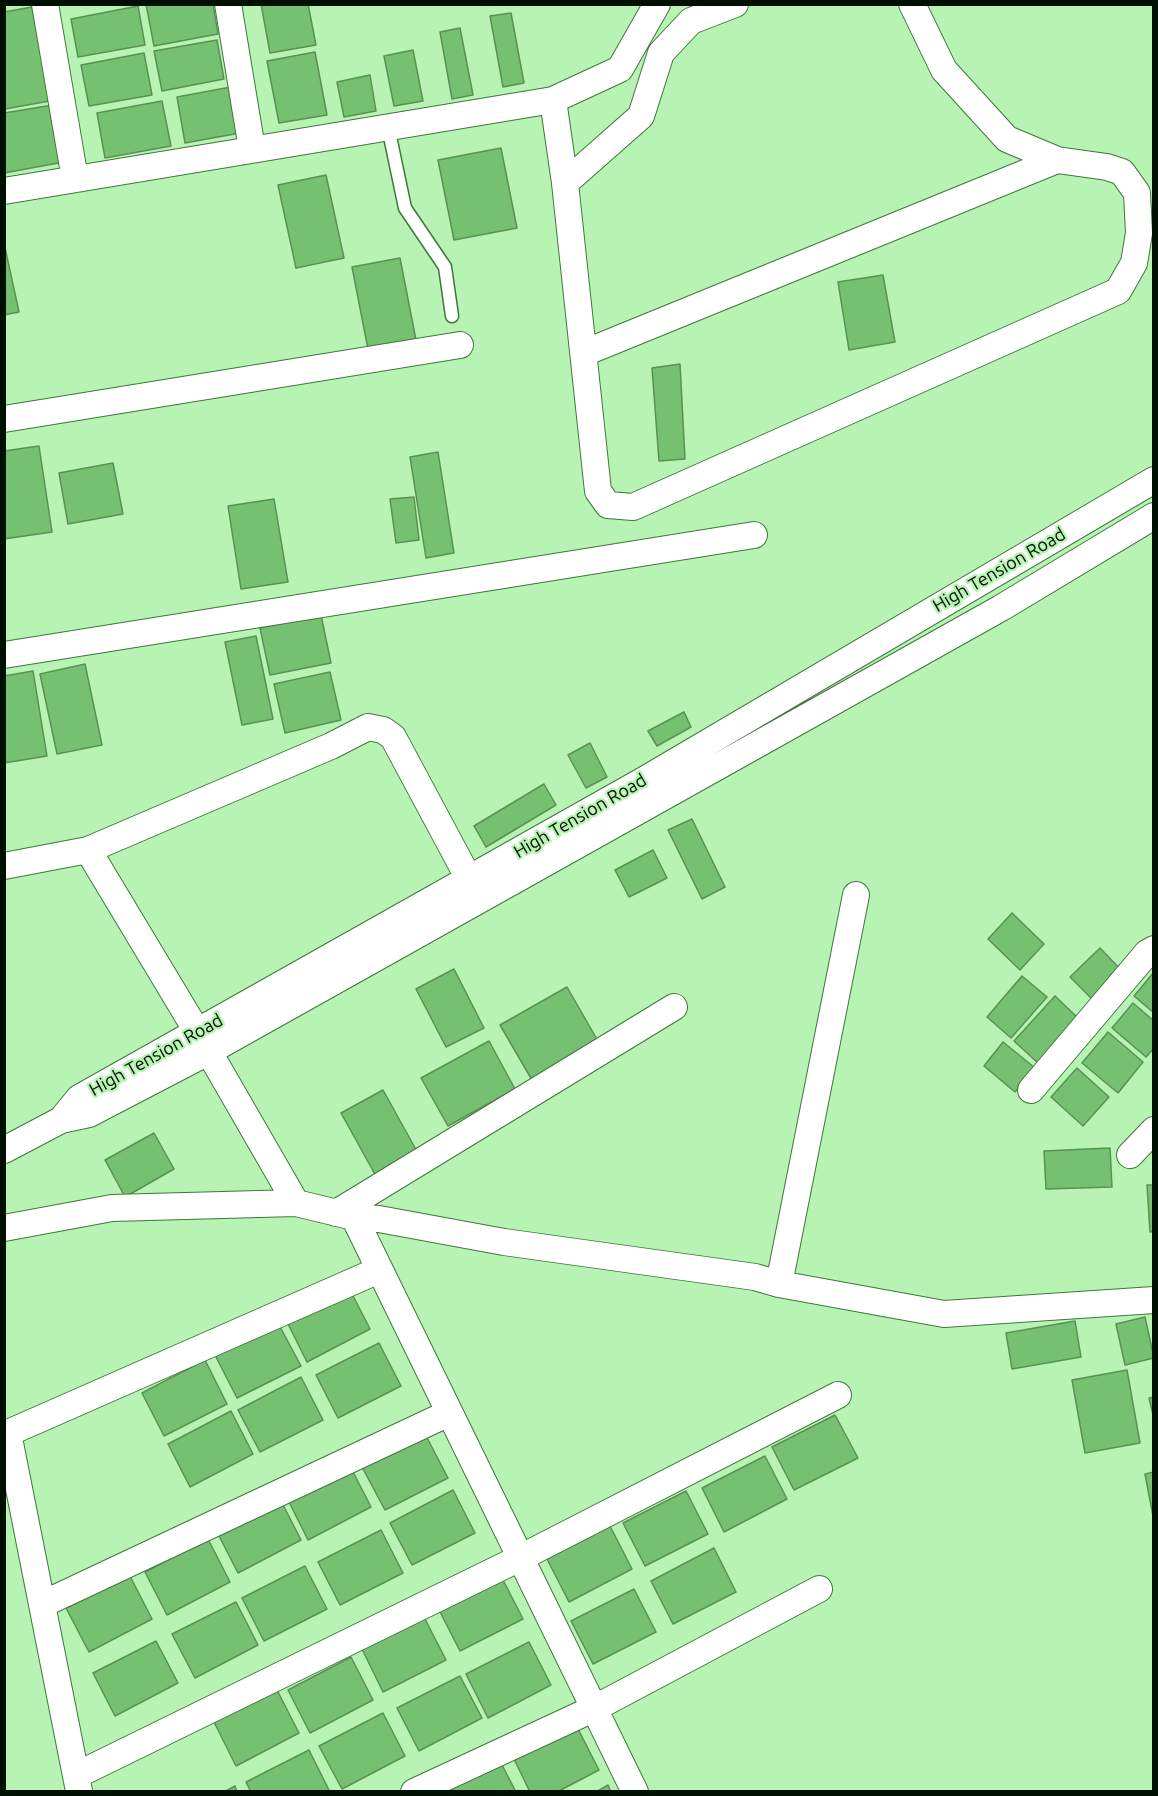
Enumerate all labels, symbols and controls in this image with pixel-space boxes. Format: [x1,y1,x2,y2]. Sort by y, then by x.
street label: High Tension Road [929,523,1069,617]
street label: High Tension Road [510,769,650,863]
street label: High Tension Road [85,1009,227,1101]

